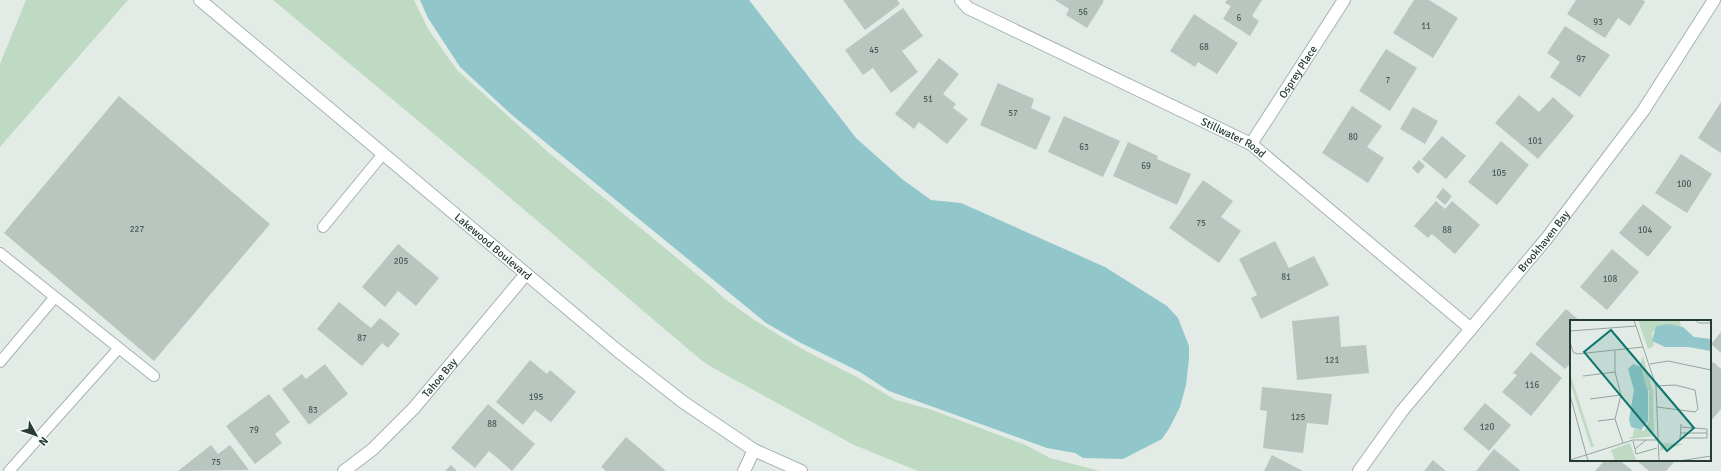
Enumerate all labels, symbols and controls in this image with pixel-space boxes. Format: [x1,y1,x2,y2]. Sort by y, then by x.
house number: 56 [1078,7,1088,18]
house number: 6 [1237,13,1242,24]
house number: 93 [1593,17,1603,28]
house number: 11 [1421,21,1431,32]
house number: 68 [1199,42,1209,53]
street label: Osprey Place [1276,43,1320,101]
house number: 45 [869,45,879,56]
house number: 97 [1576,54,1586,65]
house number: 7 [1386,75,1391,86]
house number: 51 [923,94,933,105]
house number: 57 [1008,108,1018,119]
street label: Stillwater Road [1199,114,1269,160]
house number: 80 [1348,132,1358,143]
house number: 101 [1528,136,1542,147]
house number: 63 [1079,142,1089,153]
house number: 69 [1141,161,1151,172]
house number: 105 [1492,168,1506,179]
house number: 100 [1677,179,1691,190]
street label: Brookhaven Bay [1515,207,1573,274]
street label: Lakewood Boulevard [452,210,535,282]
house number: 75 [1196,218,1206,229]
house number: 227 [130,224,144,235]
house number: 88 [1442,225,1452,236]
house number: 104 [1638,225,1652,236]
house number: 205 [394,256,408,267]
house number: 81 [1281,272,1291,283]
house number: 108 [1603,274,1617,285]
inset map [1570,320,1711,461]
house number: 87 [357,333,367,344]
street label: Tahoe Bay [419,355,460,400]
house number: 121 [1325,355,1339,366]
house number: 116 [1525,380,1539,391]
house number: 195 [529,392,543,403]
house number: 83 [308,405,318,416]
house number: 125 [1291,412,1305,423]
north arrow [16,415,56,455]
house number: 88 [487,419,497,430]
house number: 120 [1480,422,1494,433]
house number: 79 [249,425,259,436]
text: N [36,434,51,448]
house number: 75 [211,457,221,468]

